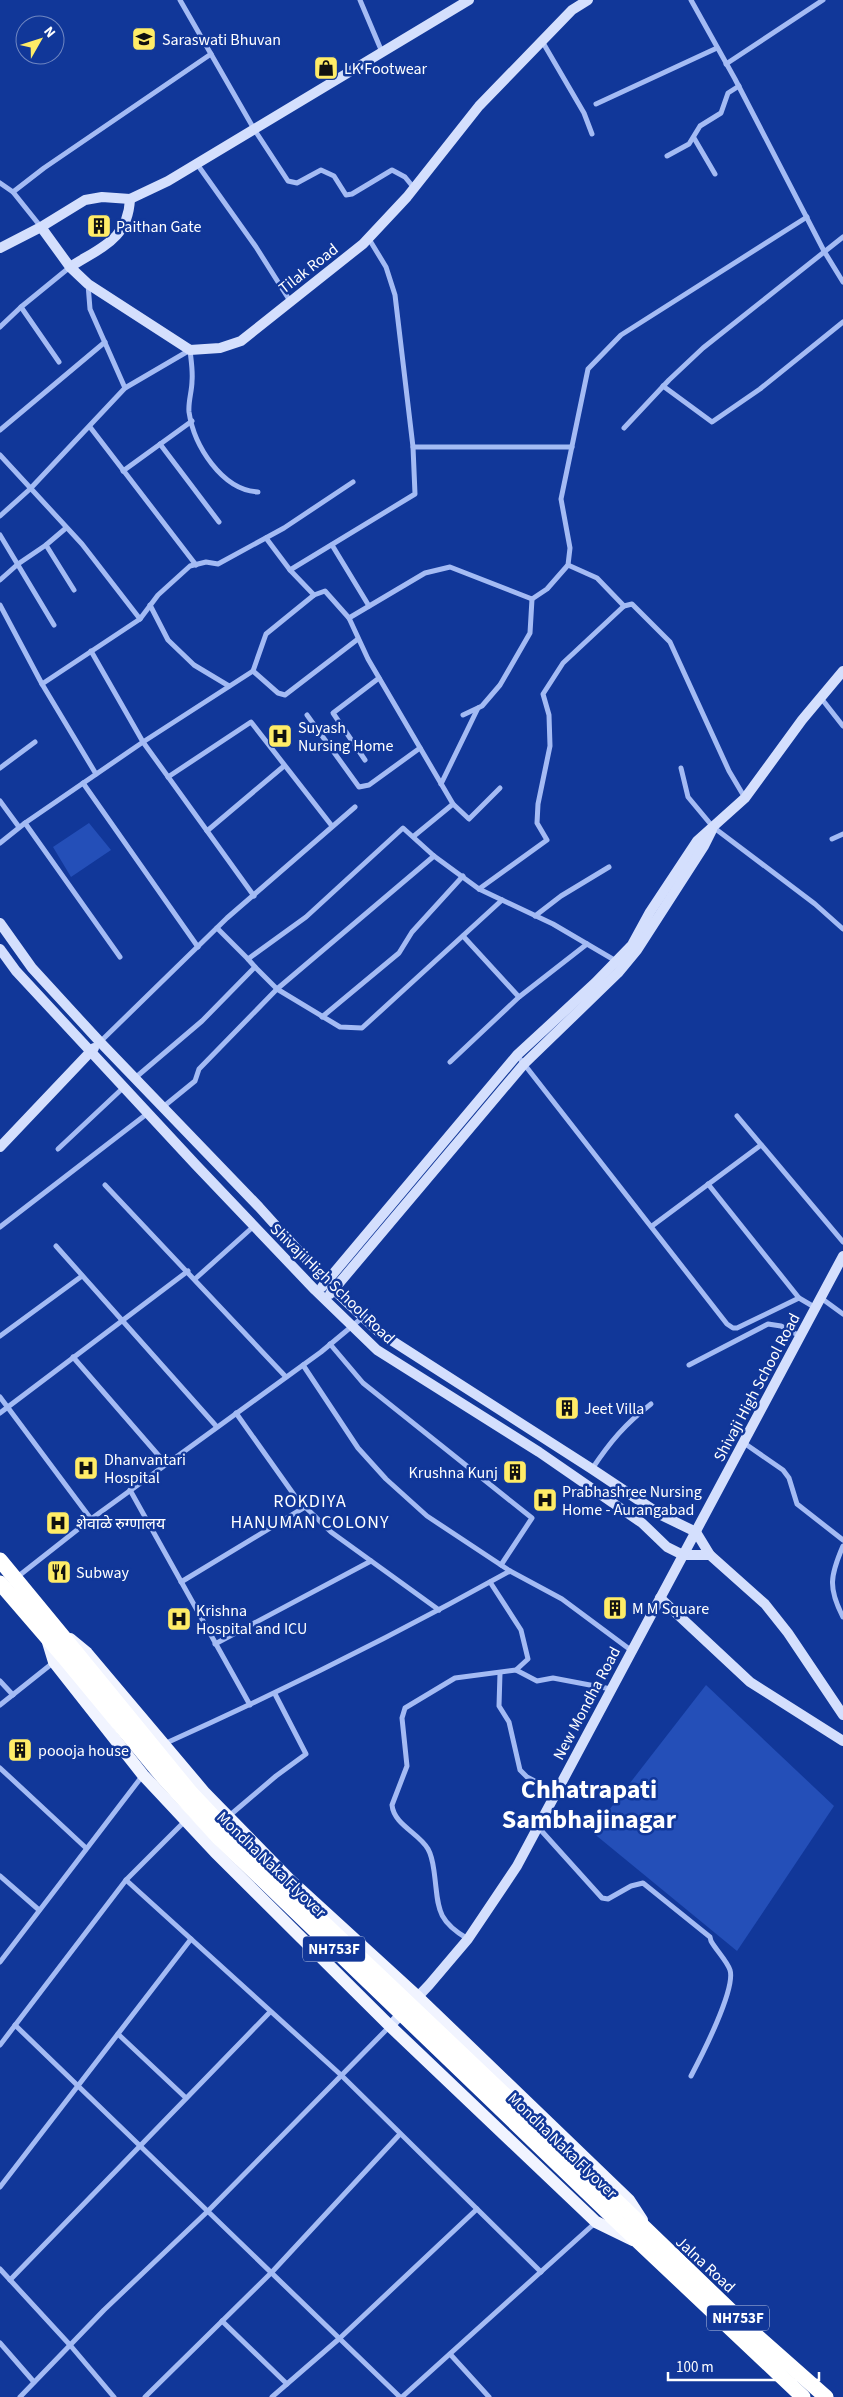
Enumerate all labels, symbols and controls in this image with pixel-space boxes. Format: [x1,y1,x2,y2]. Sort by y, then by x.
north arrow [15,15,65,65]
text: N [39,23,60,42]
school or university icon: Saraswati Bhuvan [131,26,157,52]
place label: Saraswati Bhuvan [162,29,281,51]
shop icon: LK Footwear [313,55,339,81]
place label: LK Footwear [344,58,428,80]
building icon: Paithan Gate [86,213,112,239]
place label: Paithan Gate [116,216,201,238]
street label: Tilak Road [274,239,343,299]
place label: Suyash Nursing Home [298,717,394,757]
hospital icon: Suyash Nursing Home [267,723,293,749]
street label: Shivaji High School Road [265,1218,399,1349]
street label: Shivaji High School Road [708,1309,805,1466]
building icon: Jeet Villa [554,1395,580,1421]
place label: Jeet Villa [584,1398,644,1420]
place label: Dhanvantari Hospital [104,1449,186,1489]
hospital icon: Dhanvantari Hospital [73,1455,99,1481]
building icon: Krushna Kunj [502,1459,528,1485]
place label: Krushna Kunj [409,1462,498,1484]
place label: Prabhashree Nursing Home - Aurangabad [562,1481,702,1521]
hospital icon: Prabhashree Nursing Home - Aurangabad [532,1487,558,1513]
district label: ROKDIYA HANUMAN COLONY [230,1489,390,1535]
hospital icon: शेवाळे रुग्णालय [45,1510,71,1536]
place label: शेवाळे रुग्णालय [76,1513,166,1535]
restaurant icon: Subway [46,1559,72,1585]
place label: Subway [76,1562,129,1584]
building icon: M M Square [602,1595,628,1621]
place label: M M Square [632,1598,709,1620]
place label: Krishna Hospital and ICU [196,1600,307,1640]
hospital icon: Krishna Hospital and ICU [166,1606,192,1632]
street label: New Mondha Road [548,1643,626,1764]
building icon: poooja house [7,1737,33,1763]
place label: poooja house [38,1740,129,1762]
district label: Chhatrapati Sambhajinagar [502,1771,677,1838]
street label: Mondha Naka Flyover [212,1807,331,1923]
road number: NH753F [303,1936,365,1962]
street label: Mondha Naka Flyover [503,2088,622,2204]
street label: Jalna Road [671,2231,740,2298]
road number: NH753F [707,2306,769,2330]
scale bar [668,2350,819,2382]
text: 100 m [676,2357,714,2378]

